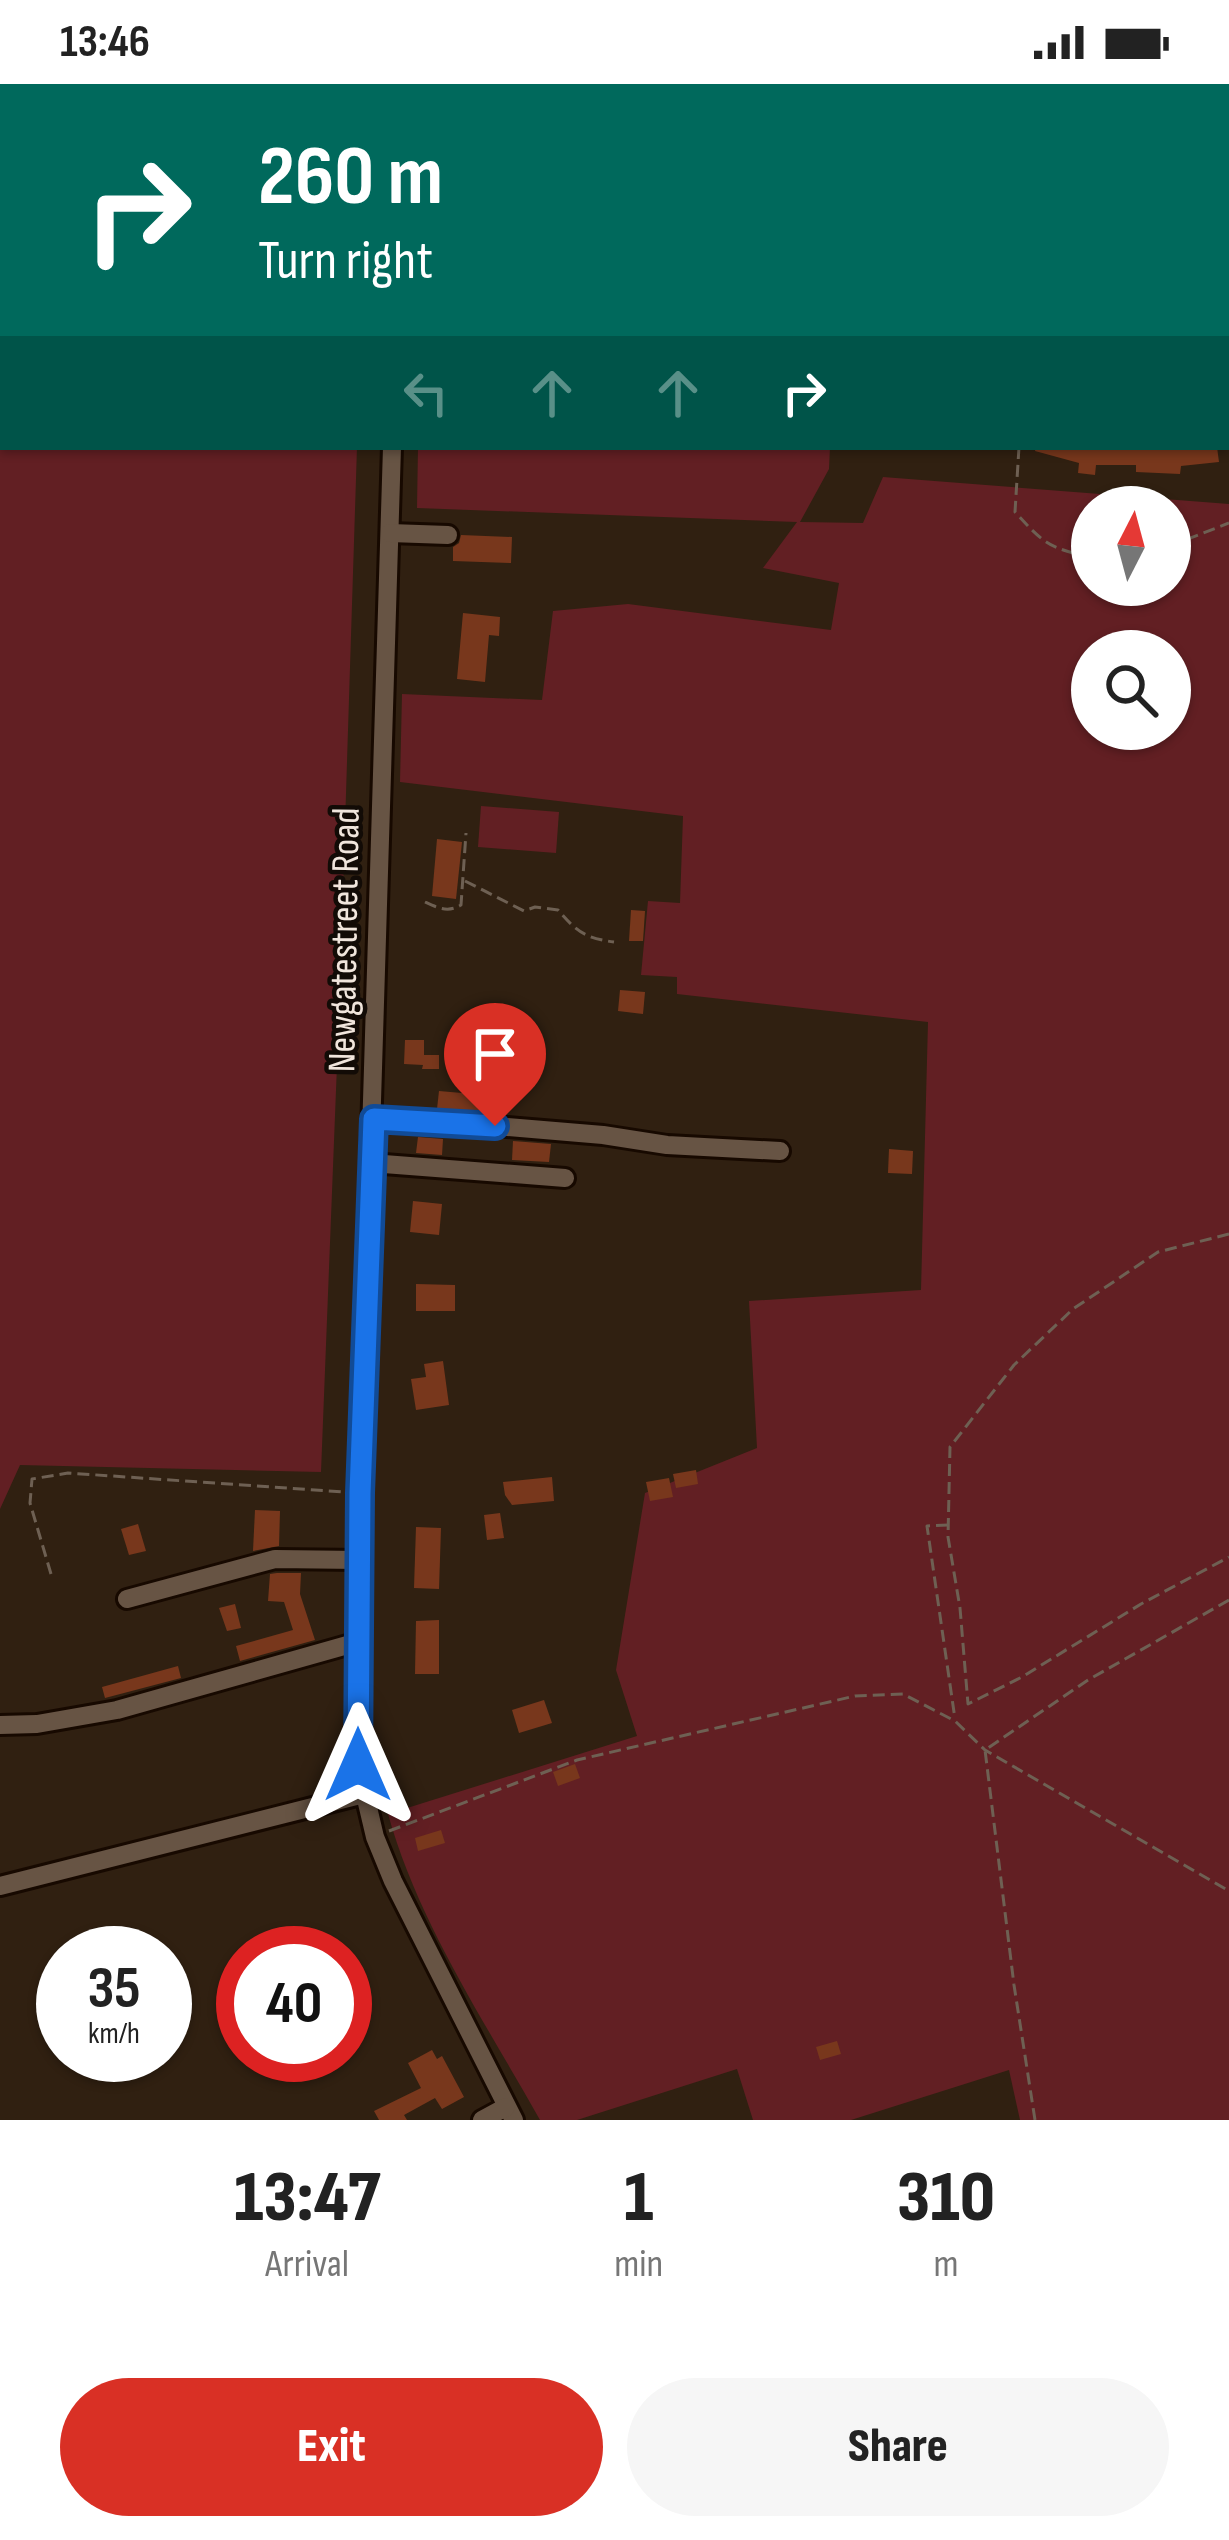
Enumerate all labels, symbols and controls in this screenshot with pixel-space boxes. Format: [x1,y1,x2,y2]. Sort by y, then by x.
text: 13:46 [60,15,150,70]
text: 260 m [258,127,443,228]
icon: right [60,132,216,288]
text: Turn right [258,229,433,294]
icon: left [393,360,459,426]
icon: ahead [519,360,585,426]
icon: ahead [645,360,711,426]
icon: right [771,360,837,426]
north arrow [1071,486,1191,606]
map controls [1071,486,1191,750]
button: search [1071,630,1191,750]
street label: Newgatestreet Road [319,807,371,1073]
pin [444,1003,546,1126]
icon: arrive [462,1021,528,1087]
position arrow [295,1702,421,1828]
speed limit sign: 40 [216,1926,372,2082]
text: 35 [87,1953,141,2025]
text: km/h [88,2016,140,2052]
text: 13:47 [234,2155,380,2242]
text: 1 [624,2155,653,2242]
text: 310 [897,2155,995,2242]
text: Arrival [265,2241,349,2288]
text: min [614,2241,663,2288]
text: m [934,2241,959,2288]
button: Exit [60,2378,603,2516]
button: Share [627,2378,1169,2516]

